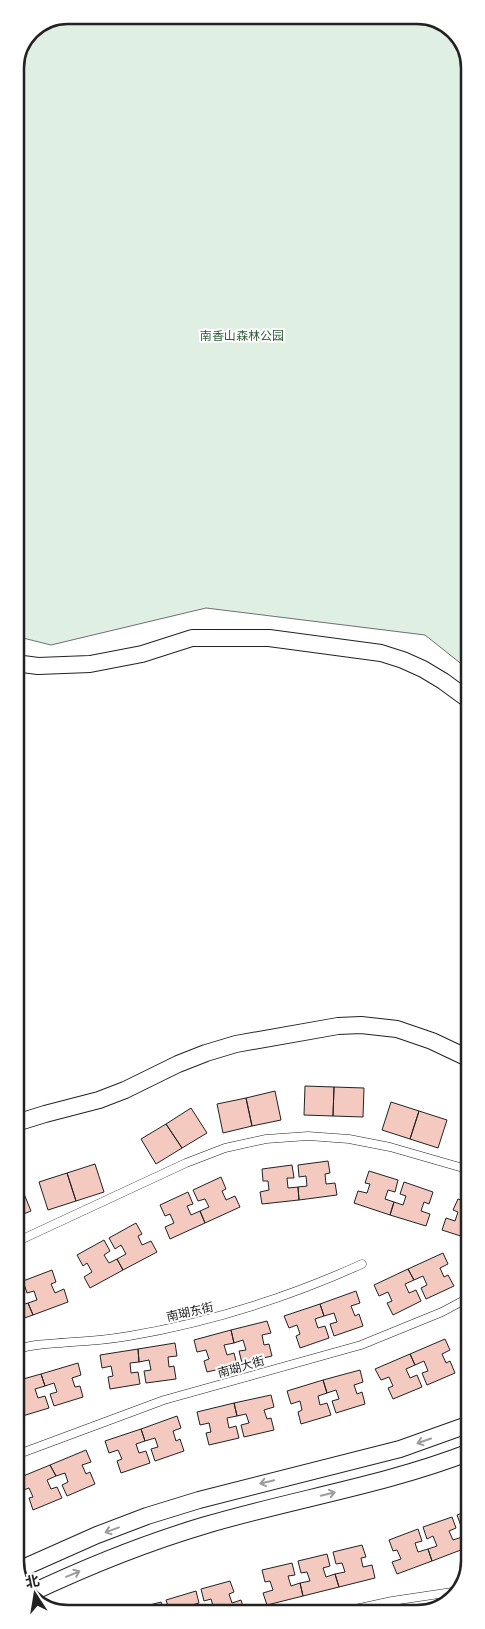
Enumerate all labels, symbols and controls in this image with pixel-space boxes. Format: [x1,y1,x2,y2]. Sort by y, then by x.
park label: 南香山森林公园 [200,329,284,343]
street label: 南瑚东街 [165,1300,215,1324]
street label: 南瑚大街 [216,1354,266,1380]
one-way arrow [417,1437,433,1446]
one-way arrow [260,1478,276,1487]
one-way arrow [319,1489,335,1498]
one-way arrow [105,1526,120,1535]
one-way arrow [65,1568,80,1578]
north arrow [10,1569,60,1619]
text: 北 [24,1572,41,1591]

